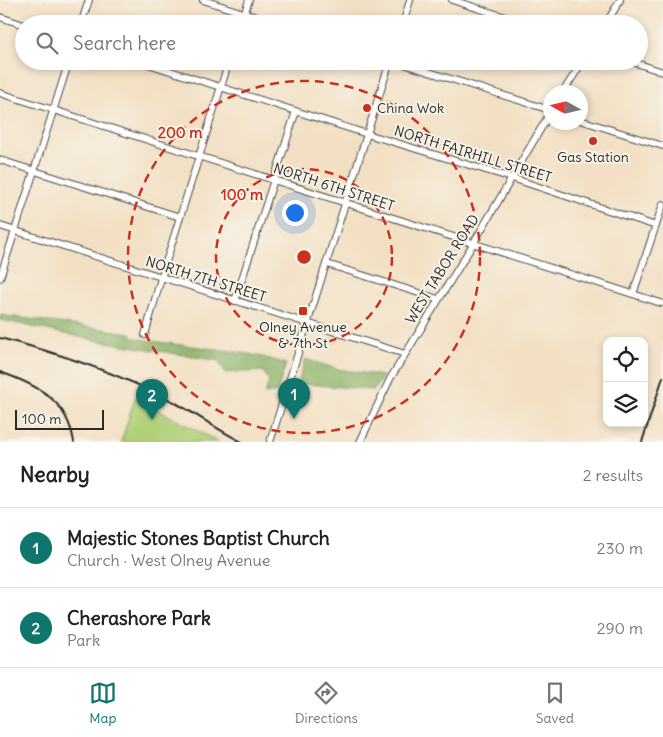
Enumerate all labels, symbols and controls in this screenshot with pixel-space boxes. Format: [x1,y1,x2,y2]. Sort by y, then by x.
search box [15,15,648,70]
icon: search [33,29,61,57]
text: Search here [73,31,176,55]
north arrow [543,85,588,130]
place label: China Wok [377,99,444,117]
marker: China Wok [361,102,373,114]
street label: NORTH FAIRHILL STREET [392,121,554,187]
text: 200 m [158,123,202,142]
marker: Gas Station [587,135,599,147]
place label: Gas Station [557,148,629,166]
street label: NORTH 6TH STREET [271,159,397,215]
text: 100 m [221,185,263,204]
your location [282,200,308,226]
street label: WEST TABOR ROAD [401,211,483,327]
centre of rings [295,248,313,266]
street label: NORTH 7TH STREET [144,252,268,306]
marker: Olney Avenue & 7th St [297,305,309,317]
place label: Olney Avenue & 7th St [259,318,347,352]
map controls [603,337,648,427]
button: locate [603,337,648,382]
pin: 1 [278,378,310,419]
pin: 2 [136,379,168,420]
button: layers [603,382,648,427]
scale bar [15,407,104,430]
text: 100 m [22,410,62,428]
text: Nearby [20,461,90,488]
text: 2 results [583,465,643,485]
text: Majestic Stones Baptist Church [67,526,330,550]
text: 1 [33,538,39,558]
text: 230 m [597,538,643,558]
text: Church · West Olney Avenue [67,550,270,570]
text: Cherashore Park [67,606,211,630]
text: 2 [32,618,40,638]
text: 290 m [597,618,643,638]
text: Park [67,630,100,650]
tab: Map [89,679,117,727]
tab: Directions [295,679,358,727]
tab: Saved [536,679,574,727]

